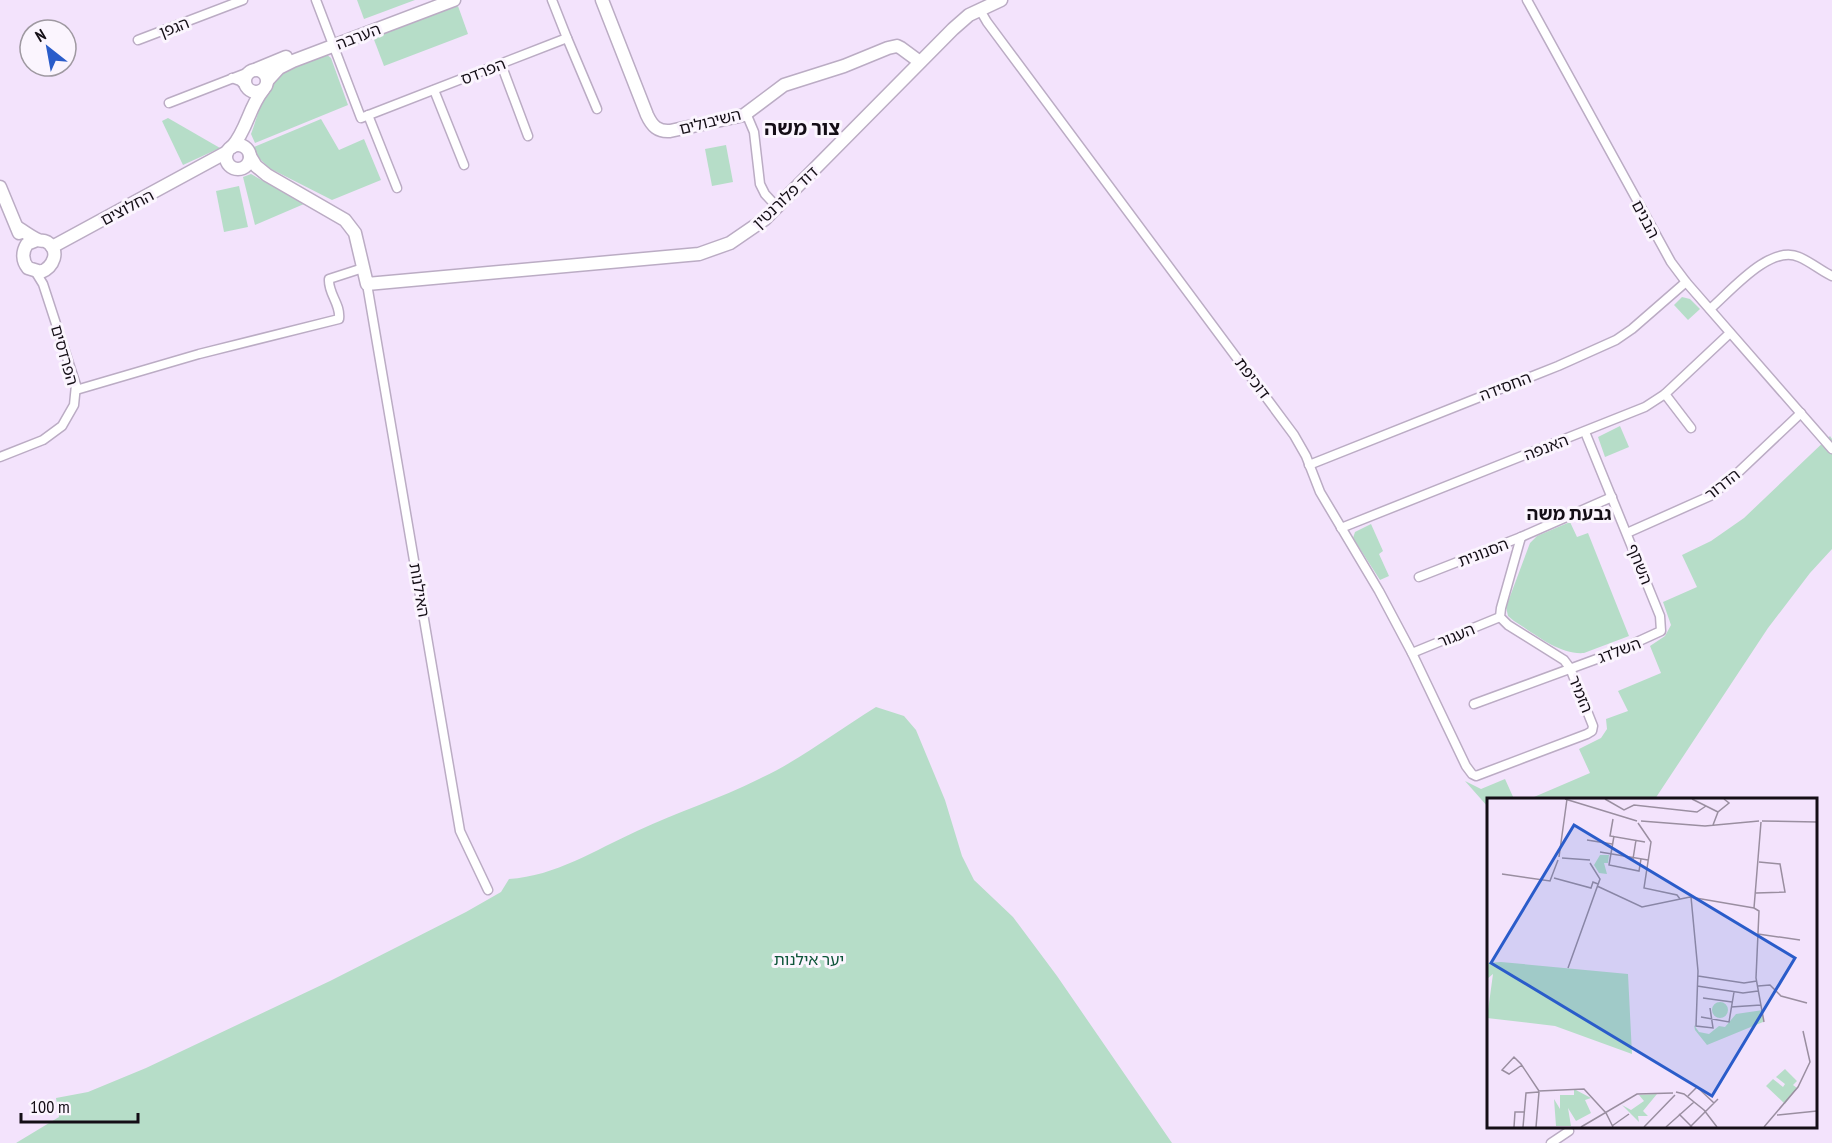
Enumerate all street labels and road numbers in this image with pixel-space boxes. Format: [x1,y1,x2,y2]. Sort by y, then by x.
street label: הגפן [156,12,192,42]
street label: הערבה [333,18,383,54]
street label: הפרדס [458,53,508,89]
street label: השיבולים [677,104,743,138]
street label: דוד פלורנטין [748,161,822,232]
street label: החלוצים [97,185,157,229]
street label: הבנים [1628,197,1664,241]
street label: הפרדסים [47,323,83,387]
street label: דוכיפת [1231,353,1275,403]
street label: החסידה [1476,367,1534,405]
street label: האנפה [1521,429,1571,465]
street label: הדרור [1700,464,1744,504]
street label: הסנונית [1455,533,1511,571]
street label: השחף [1623,541,1657,587]
street label: האילנות [405,561,435,619]
street label: העגור [1434,619,1478,651]
street label: השלדג [1595,633,1643,667]
street label: הזמיר [1564,672,1598,716]

